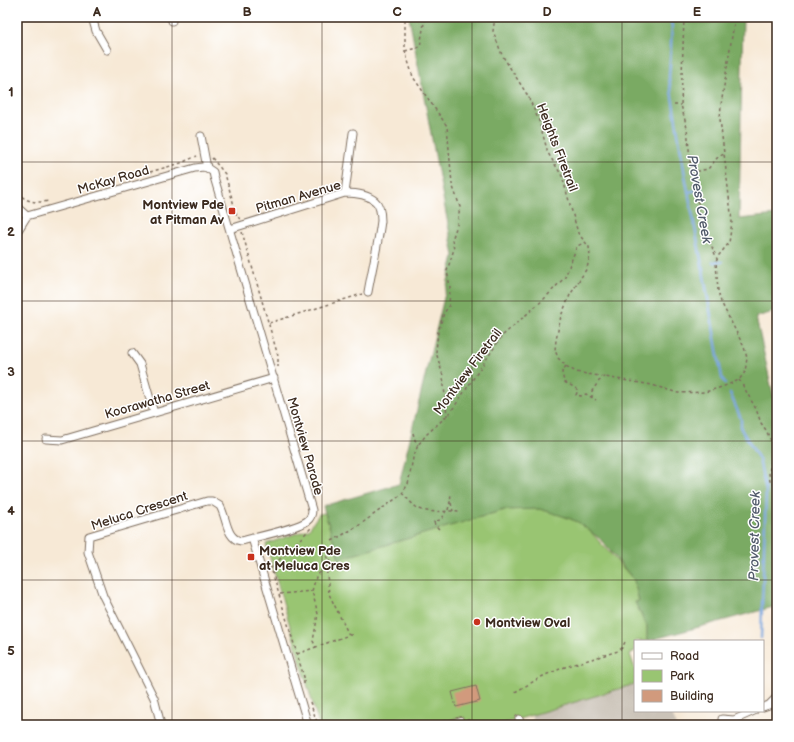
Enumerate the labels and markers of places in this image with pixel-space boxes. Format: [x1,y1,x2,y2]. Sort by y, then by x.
place label: Montview Pde at Pitman Av [142,197,225,228]
marker: Montview Pde at Pitman Av [227,206,237,216]
place label: Montview Pde at Meluca Cres [259,543,350,574]
marker: Montview Pde at Meluca Cres [246,552,256,562]
place label: Montview Oval [485,615,570,631]
marker: Montview Oval [472,617,482,627]

